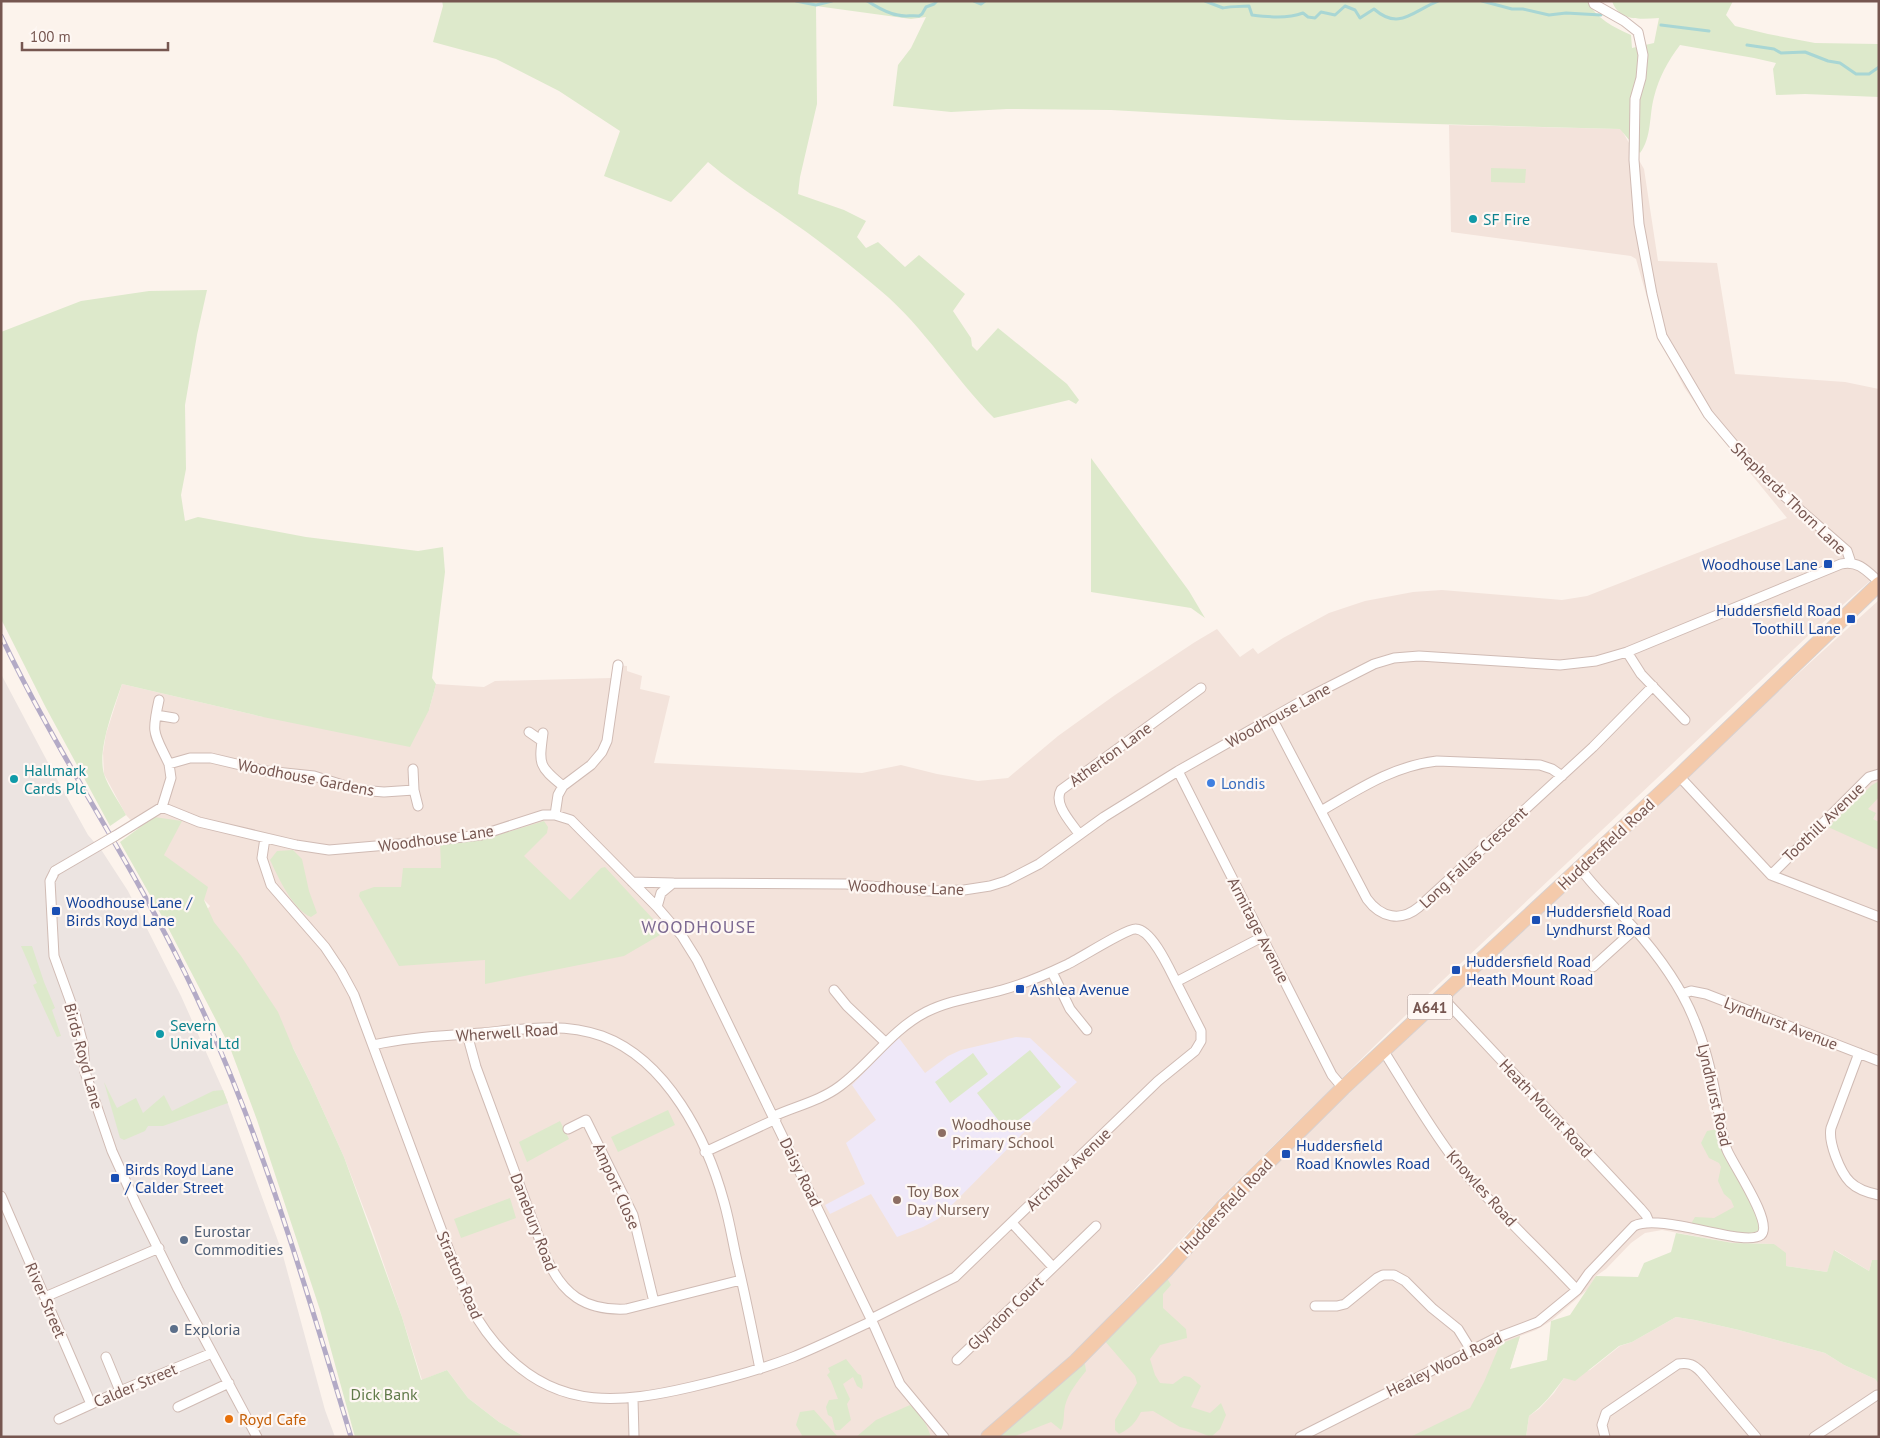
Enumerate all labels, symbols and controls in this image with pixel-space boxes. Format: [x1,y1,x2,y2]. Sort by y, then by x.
scale bar [22,20,169,52]
text: 100 m [30,27,71,46]
place label: SF Fire [1483,209,1530,229]
marker: SF Fire [1467,213,1479,225]
street label: Shepherds Thorn Lane [1727,438,1851,558]
place label: Woodhouse Lane [1702,554,1818,574]
marker: Woodhouse Lane [1822,558,1834,570]
place label: Huddersfield Road Toothill Lane [1716,600,1841,638]
marker: Huddersfield Road Toothill Lane [1845,613,1857,625]
street label: Woodhouse Lane [1222,678,1334,752]
street label: Atherton Lane [1065,717,1155,791]
street label: Woodhouse Gardens [236,754,376,800]
place label: Hallmark Cards Plc [24,760,87,798]
marker: Hallmark Cards Plc [8,773,20,785]
place label: Londis [1221,773,1266,793]
marker: Londis [1205,777,1217,789]
street label: Toothill Avenue [1778,778,1868,866]
street label: Huddersfield Road [1553,794,1659,894]
street label: Long Fallas Crescent [1415,801,1532,912]
street label: Woodhouse Lane [377,820,495,856]
street label: Armitage Avenue [1224,874,1294,986]
street label: Woodhouse Lane [848,875,964,899]
place label: Woodhouse Lane / Birds Royd Lane [66,892,193,930]
place label: Huddersfield Road Lyndhurst Road [1546,901,1671,939]
marker: Woodhouse Lane / Birds Royd Lane [50,905,62,917]
marker: Huddersfield Road Lyndhurst Road [1530,914,1542,926]
district label: WOODHOUSE [641,915,757,938]
place label: Huddersfield Road Heath Mount Road [1466,951,1593,989]
marker: Huddersfield Road Heath Mount Road [1450,964,1462,976]
place label: Ashlea Avenue [1030,979,1129,999]
marker: Ashlea Avenue [1014,983,1026,995]
street label: Lyndhurst Avenue [1721,992,1841,1054]
road number: A641 [1408,994,1452,1020]
street label: Birds Royd Lane [60,1001,108,1111]
place label: Severn Unival Ltd [170,1015,240,1053]
street label: Wherwell Road [455,1018,559,1046]
marker: Severn Unival Ltd [154,1028,166,1040]
street label: Lyndhurst Road [1693,1042,1737,1148]
street label: Heath Mount Road [1495,1055,1597,1161]
place label: Woodhouse Primary School [952,1114,1054,1152]
street label: Archbell Avenue [1021,1123,1115,1215]
marker: Woodhouse Primary School [936,1127,948,1139]
street label: Daisy Road [776,1134,826,1210]
place label: Huddersfield Road Knowles Road [1296,1135,1430,1173]
street label: Amport Close [589,1140,645,1232]
street label: Knowles Road [1442,1146,1522,1230]
marker: Huddersfield Road Knowles Road [1280,1148,1292,1160]
street label: Huddersfield Road [1175,1154,1277,1258]
place label: Birds Royd Lane / Calder Street [124,1159,234,1197]
street label: Danebury Road [506,1170,562,1274]
marker: Birds Royd Lane / Calder Street [109,1172,121,1184]
place label: Toy Box Day Nursery [907,1181,990,1219]
marker: Toy Box Day Nursery [891,1194,903,1206]
place label: Eurostar Commodities [194,1221,283,1259]
street label: Stratton Road [433,1228,487,1322]
marker: Eurostar Commodities [178,1234,190,1246]
street label: River Street [21,1259,71,1341]
street label: Glyndon Court [963,1271,1048,1354]
place label: Exploria [184,1319,240,1339]
marker: Exploria [168,1323,180,1335]
street label: Healey Wood Road [1383,1327,1505,1401]
street label: Calder Street [90,1358,180,1412]
park label: Dick Bank [350,1384,418,1404]
place label: Royd Cafe [239,1409,306,1429]
marker: Royd Cafe [223,1413,235,1425]

